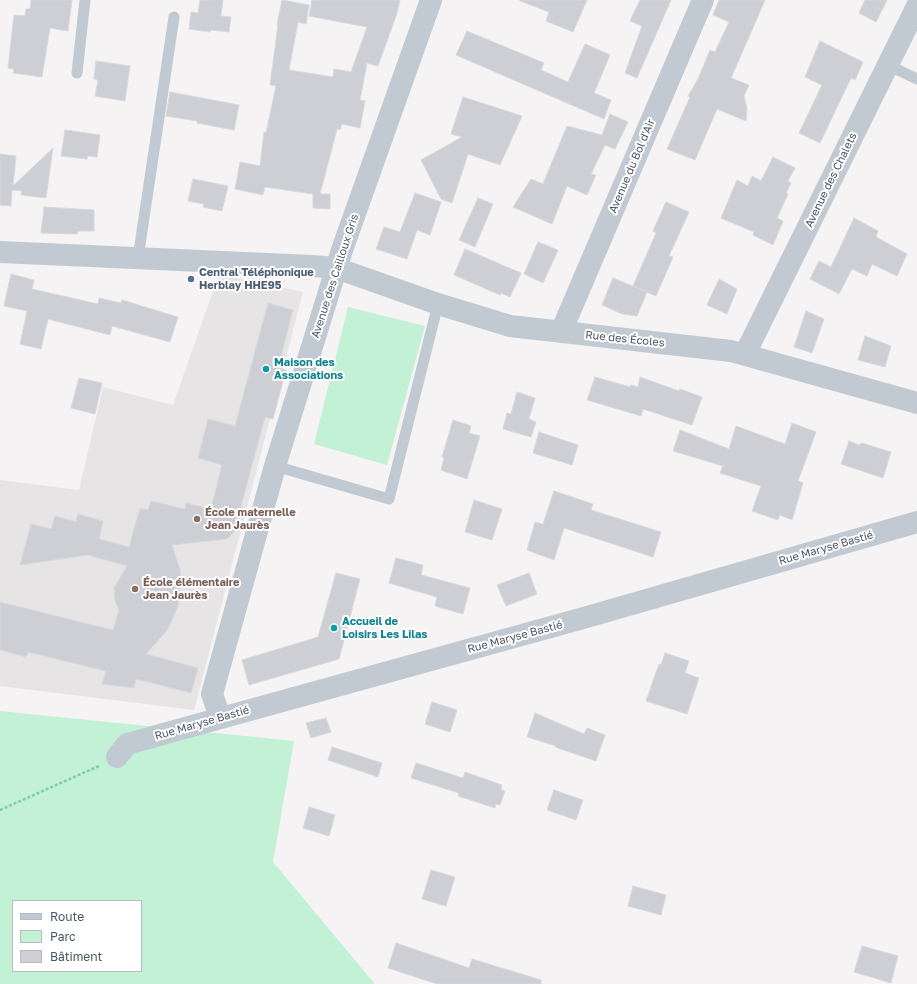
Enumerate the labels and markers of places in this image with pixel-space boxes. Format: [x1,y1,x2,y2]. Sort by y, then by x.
place label: Central Téléphonique Herblay HHE95 [199,266,314,292]
marker: Central Téléphonique Herblay HHE95 [186,274,196,284]
place label: Maison des Associations [274,356,343,382]
marker: Maison des Associations [261,364,271,374]
place label: École maternelle Jean Jaurès [205,506,296,532]
marker: École maternelle Jean Jaurès [192,514,202,524]
place label: École élémentaire Jean Jaurès [143,576,239,602]
marker: École élémentaire Jean Jaurès [130,584,140,594]
place label: Accueil de Loisirs Les Lilas [342,615,427,641]
marker: Accueil de Loisirs Les Lilas [329,623,339,633]

